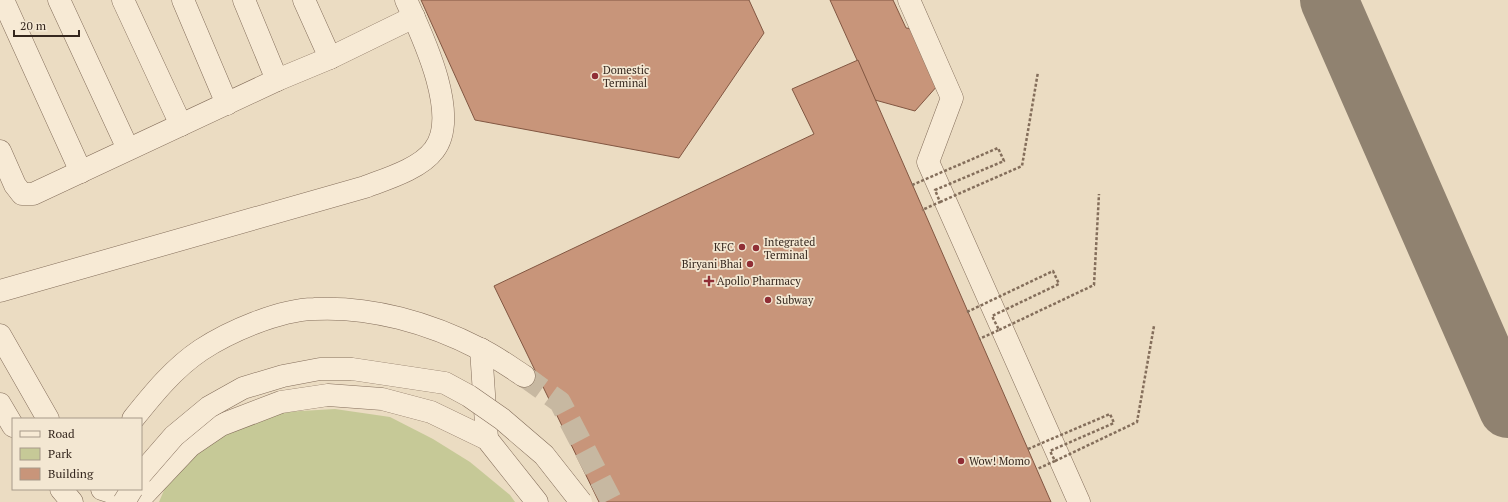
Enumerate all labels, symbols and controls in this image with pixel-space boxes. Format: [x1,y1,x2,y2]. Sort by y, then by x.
scale bar [14,12,79,38]
text: 20 m [20,18,47,33]
place label: Domestic Terminal [603,63,649,90]
marker: Domestic Terminal [590,71,600,81]
place label: Integrated Terminal [764,235,815,262]
place label: KFC [714,240,734,254]
marker: KFC [737,242,747,252]
marker: Integrated Terminal [751,243,761,253]
place label: Biryani Bhai [682,257,742,271]
marker: Biryani Bhai [745,259,755,269]
place label: Apollo Pharmacy [717,274,801,288]
marker: Apollo Pharmacy [704,276,714,286]
place label: Subway [776,293,814,307]
marker: Subway [763,295,773,305]
legend [12,418,142,490]
text: Road [48,426,75,441]
text: Park [48,446,73,461]
place label: Wow! Momo [969,454,1030,468]
marker: Wow! Momo [956,456,966,466]
text: Building [48,466,94,481]

